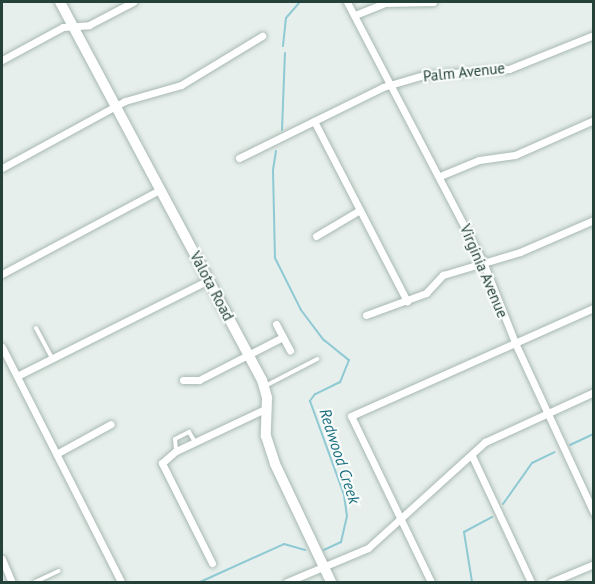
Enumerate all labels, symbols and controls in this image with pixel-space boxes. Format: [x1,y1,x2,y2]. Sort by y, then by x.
street label: Palm Avenue [422,59,506,85]
street label: Virginia Avenue [456,221,512,321]
street label: Valota Road [186,248,238,324]
water label: Redwood Creek [316,406,364,506]

